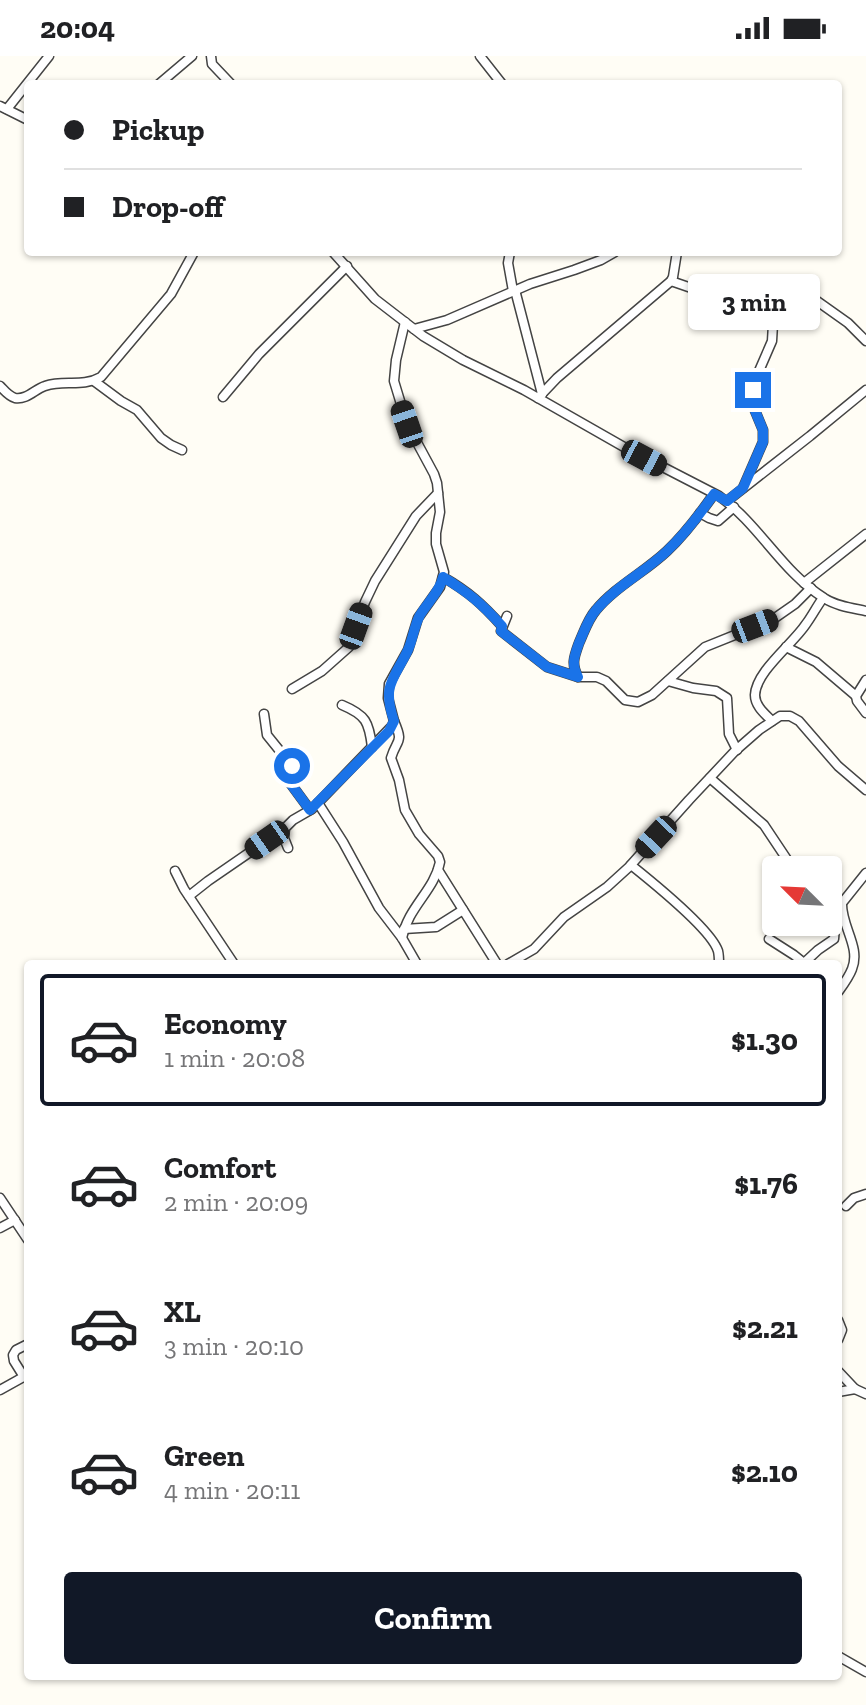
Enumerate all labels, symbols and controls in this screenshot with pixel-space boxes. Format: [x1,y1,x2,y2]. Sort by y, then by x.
text: 20:04 [40,10,115,46]
text: Pickup [112,112,204,148]
text: Drop-off [112,189,224,225]
callout: 3 min [687,274,819,330]
text: 3 min [722,286,786,318]
route end [735,372,771,408]
car [388,397,426,451]
car [617,436,671,480]
car [337,599,375,653]
car [728,606,782,646]
route start [274,748,310,784]
car [631,811,681,863]
car [240,816,294,864]
north arrow [762,856,842,936]
map controls [762,856,842,936]
icon: car [68,1004,140,1076]
text: Economy [164,1006,287,1042]
text: $1.30 [731,1022,798,1058]
text: 1 min · 20:08 [164,1042,305,1074]
icon: car [68,1148,140,1220]
text: Comfort [164,1150,276,1186]
text: $1.76 [734,1166,798,1202]
text: 2 min · 20:09 [164,1186,308,1218]
icon: car [68,1292,140,1364]
text: XL [164,1294,201,1330]
text: $2.21 [732,1310,798,1346]
text: 3 min · 20:10 [164,1330,304,1362]
icon: car [68,1436,140,1508]
text: Green [164,1438,244,1474]
text: $2.10 [731,1454,798,1490]
text: 4 min · 20:11 [164,1474,300,1506]
button: Confirm [64,1572,802,1664]

